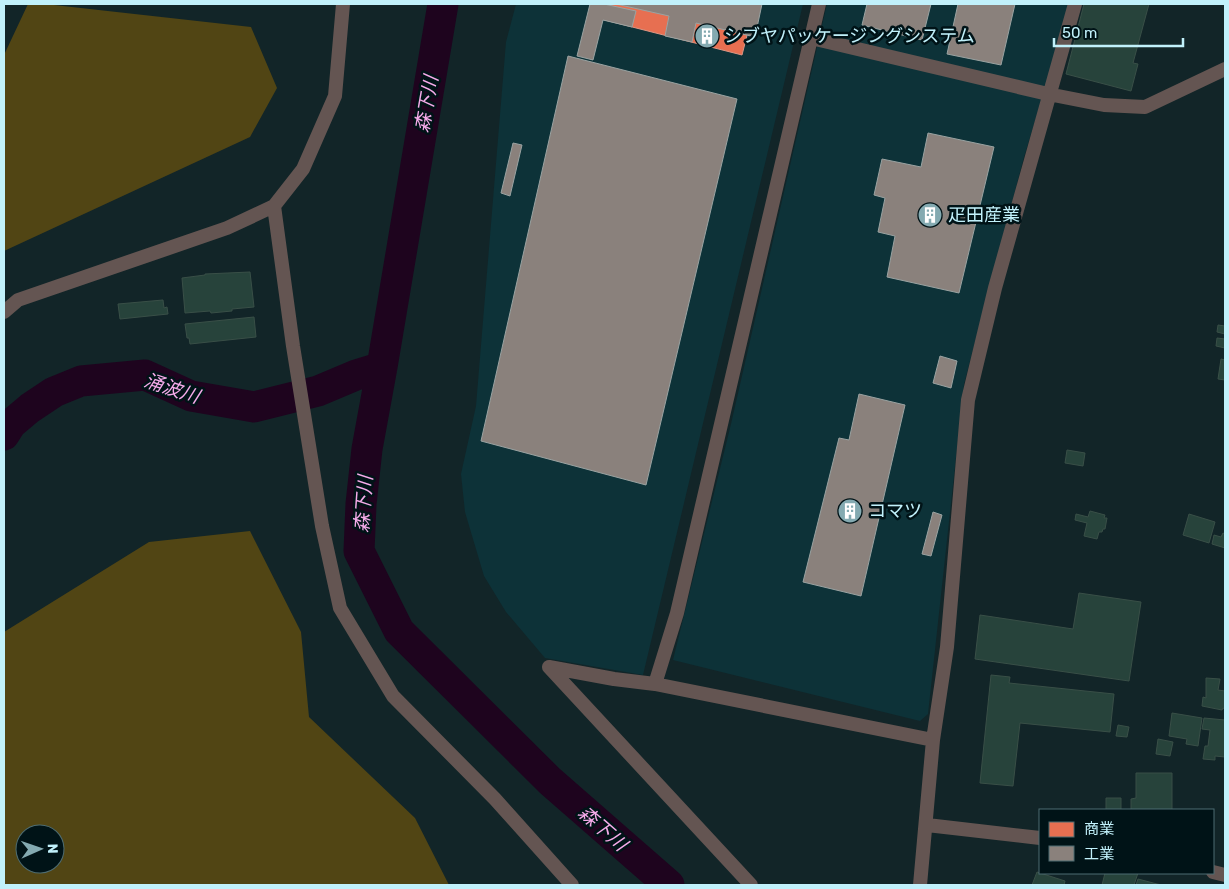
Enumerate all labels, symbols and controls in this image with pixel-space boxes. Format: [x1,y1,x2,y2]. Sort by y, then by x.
scale bar [1054,15,1183,47]
building icon: シブヤパッケージングシステム [694,23,720,49]
text: 50 m [1062,24,1097,42]
place label: シブヤパッケージングシステム [724,25,975,47]
water label: 森下川 [410,72,443,134]
building icon: 疋田産業 [917,202,943,228]
place label: 疋田産業 [948,204,1020,226]
water label: 涌波川 [141,369,204,409]
water label: 森下川 [350,473,377,533]
building icon: コマツ [837,498,863,524]
place label: コマツ [868,500,922,522]
water label: 森下川 [574,801,633,857]
legend [1039,809,1214,874]
text: 商業 [1084,820,1114,838]
north arrow [15,824,65,874]
text: N [44,843,61,854]
text: 工業 [1084,845,1114,863]

